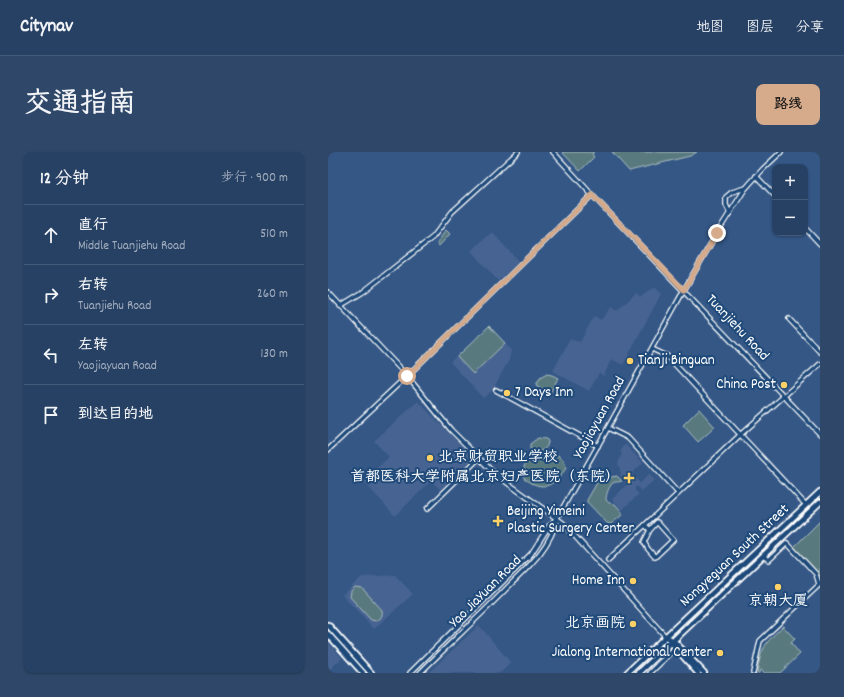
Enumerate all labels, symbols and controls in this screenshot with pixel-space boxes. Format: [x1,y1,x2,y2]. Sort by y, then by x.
text: Citynav [20,14,73,41]
text: 地图 [696,18,724,38]
text: 图层 [746,18,774,38]
text: 分享 [796,18,824,38]
button: 路线 [756,84,820,125]
text: 交通指南 [24,86,136,126]
map controls [772,164,808,236]
button: + [772,164,808,200]
text: 12 分钟 [40,168,89,192]
text: 步行 · 900 m [221,169,288,188]
button: − [772,200,808,236]
text: 直行 [78,215,108,237]
icon: ahead [40,224,62,246]
route end [708,224,726,242]
text: 510 m [260,225,288,244]
text: Middle Tuanjiehu Road [78,237,185,256]
text: 右转 [78,275,108,297]
icon: right [40,284,62,306]
text: 260 m [257,285,288,304]
street label: Tuanjiehu Road [700,290,774,366]
text: Tuanjiehu Road [78,297,151,316]
text: 左转 [78,335,108,357]
icon: left [40,344,62,366]
text: 130 m [260,345,288,364]
place label: Tianji Binguan [638,350,715,372]
marker: Tianji Binguan [625,356,635,366]
text: Yaojiayuan Road [78,357,157,376]
route start [398,367,416,385]
street label: Yaojiayuan Road [568,373,632,463]
place label: China Post [716,374,776,396]
marker: China Post [779,380,789,390]
place label: 7 Days Inn [515,382,573,404]
marker: 7 Days Inn [502,388,512,398]
icon: arrive [40,404,62,426]
text: 到达目的地 [78,404,153,426]
place label: 北京财贸职业学校 [438,447,558,469]
marker: 北京财贸职业学校 [425,453,435,463]
place label: 首都医科大学附属北京妇产医院（东院） [350,467,620,489]
marker: 首都医科大学附属北京妇产医院（东院） [623,472,635,484]
street label: Nongyeguan South Street [675,499,795,613]
place label: Beijing Yimeini Plastic Surgery Center [507,501,634,540]
marker: Beijing Yimeini Plastic Surgery Center [492,515,504,527]
street label: Yao JiaYuan Road [445,551,527,633]
place label: Home Inn [572,570,625,592]
marker: Home Inn [628,576,638,586]
marker: 京朝大厦 [773,582,783,592]
place label: 京朝大厦 [748,591,808,613]
place label: 北京画院 [565,613,625,635]
marker: 北京画院 [628,619,638,629]
place label: Jialong International Center [552,642,712,664]
marker: Jialong International Center [715,648,725,658]

